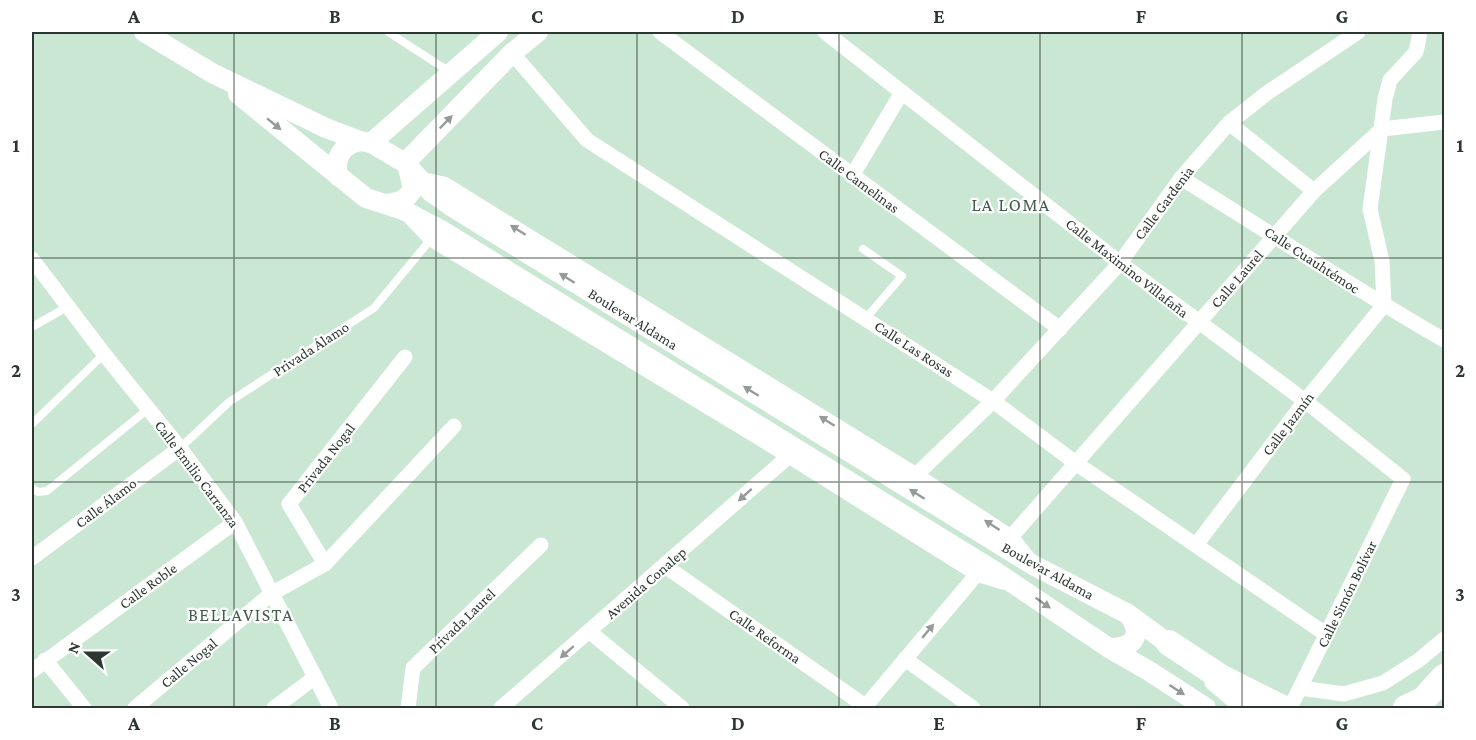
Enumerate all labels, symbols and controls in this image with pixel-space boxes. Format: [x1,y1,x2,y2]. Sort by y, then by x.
text: A [127,5,141,27]
text: B [329,5,341,27]
text: C [531,5,543,27]
text: D [731,5,745,27]
text: E [933,5,945,27]
text: F [1136,5,1147,27]
text: G [1336,5,1349,27]
one-way arrow [438,115,452,129]
one-way arrow [266,117,282,130]
text: 1 [12,134,20,156]
text: 1 [1456,134,1464,156]
street label: Calle Camelinas [816,146,902,216]
street label: Calle Gardenia [1131,163,1197,243]
district label: LA LOMA [971,195,1051,215]
street label: Calle Maximino Villafaña [1063,215,1192,321]
street label: Calle Cuauhtémoc [1262,223,1363,297]
one-way arrow [510,224,526,235]
street label: Calle Laurel [1208,247,1266,311]
one-way arrow [559,273,575,284]
street label: Boulevar Aldama [585,285,681,353]
street label: Calle Las Rosas [872,318,956,380]
street label: Privada Álamo [270,319,352,379]
text: 2 [11,359,21,381]
text: 2 [1455,359,1465,381]
one-way arrow [743,386,759,397]
street label: Calle Jazmín [1259,389,1318,459]
one-way arrow [819,415,835,426]
street label: Calle Emilio Carranza [152,417,242,531]
street label: Privada Nogal [294,420,359,496]
street label: Calle Álamo [72,475,140,531]
one-way arrow [738,488,753,501]
one-way arrow [909,488,925,499]
one-way arrow [984,519,1000,530]
street label: Calle Simón Bolívar [1314,537,1380,650]
street label: Boulevar Aldama [999,539,1097,603]
street label: Avenida Conalep [603,544,690,623]
street label: Calle Roble [116,560,180,612]
text: 3 [11,583,21,605]
text: 3 [1455,583,1465,605]
street label: Privada Laurel [425,585,499,657]
one-way arrow [1035,597,1051,609]
district label: BELLAVISTA [188,605,294,625]
street label: Calle Reforma [726,605,804,667]
north arrow [57,623,117,683]
one-way arrow [921,624,934,639]
street label: Calle Nogal [158,635,221,692]
text: N [64,640,83,656]
one-way arrow [560,645,575,658]
one-way arrow [1169,684,1185,696]
text: A [127,712,141,734]
text: B [329,712,341,734]
text: C [531,712,543,734]
text: D [731,712,745,734]
text: E [933,712,945,734]
text: F [1136,712,1147,734]
text: G [1336,712,1349,734]

